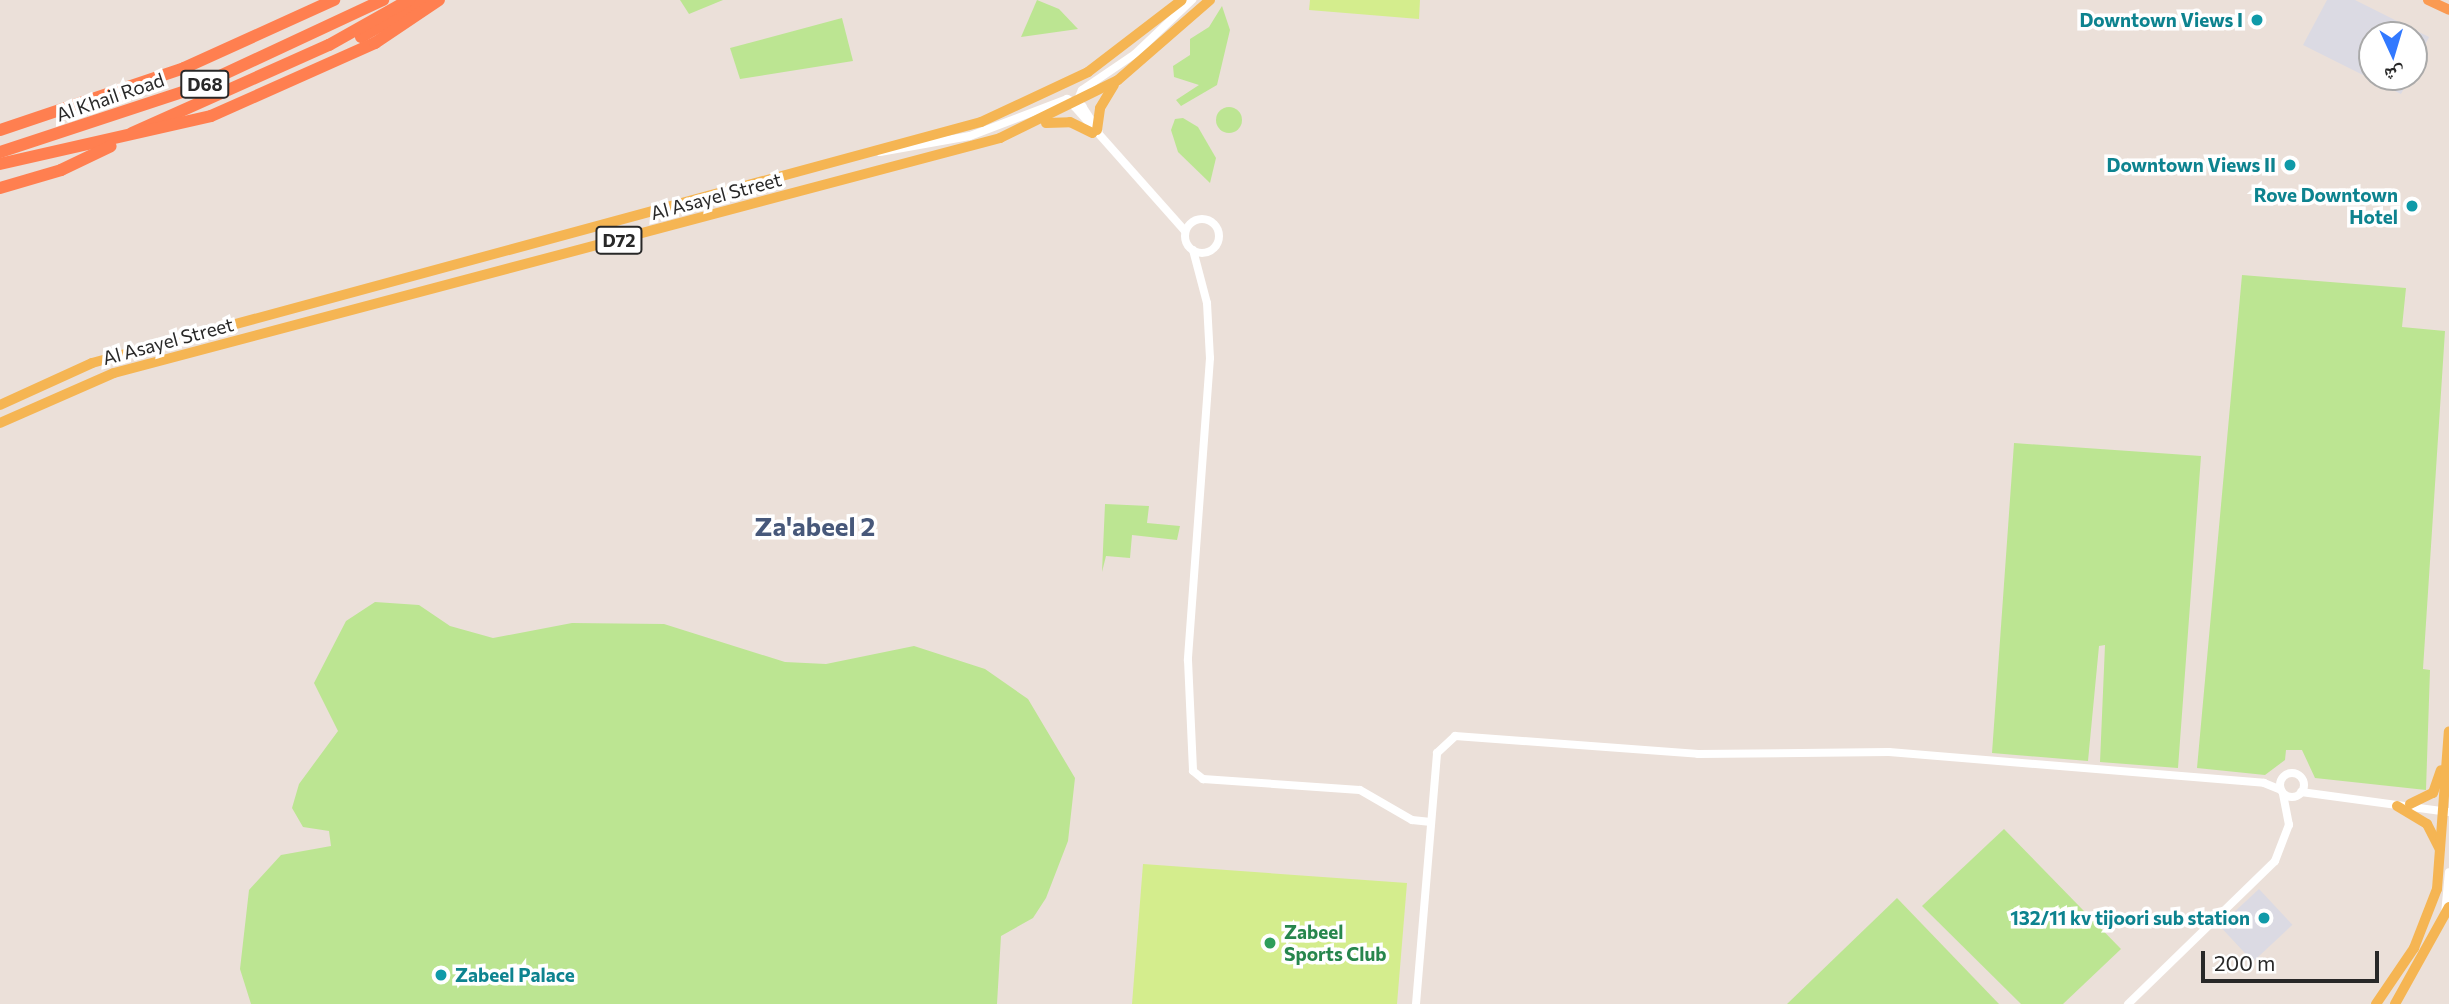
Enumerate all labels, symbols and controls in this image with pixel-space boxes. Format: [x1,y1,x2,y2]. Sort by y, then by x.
place label: Downtown Views I [2079,9,2243,31]
marker: Downtown Views I [2249,12,2265,28]
north arrow [2358,21,2428,91]
text: ش [2384,63,2405,88]
street label: Al Khail Road [53,68,167,126]
road number: D68 [179,70,231,98]
place label: Downtown Views II [2106,154,2276,176]
marker: Downtown Views II [2282,157,2298,173]
street label: Al Asayel Street [648,168,784,224]
place label: Rove Downtown Hotel [2254,184,2398,228]
marker: Rove Downtown Hotel [2404,198,2420,214]
road number: D72 [594,226,644,254]
street label: Al Asayel Street [100,313,236,369]
district label: Za'abeel 2 [755,510,875,542]
place label: 132/11 kv tijoori sub station [2010,907,2250,929]
marker: 132/11 kv tijoori sub station [2256,910,2272,926]
place label: Zabeel Sports Club [1284,921,1387,965]
marker: Zabeel Sports Club [1262,935,1278,951]
scale bar [2204,937,2382,981]
text: 200 m [2214,950,2275,975]
place label: Zabeel Palace [455,964,575,986]
marker: Zabeel Palace [433,967,449,983]

